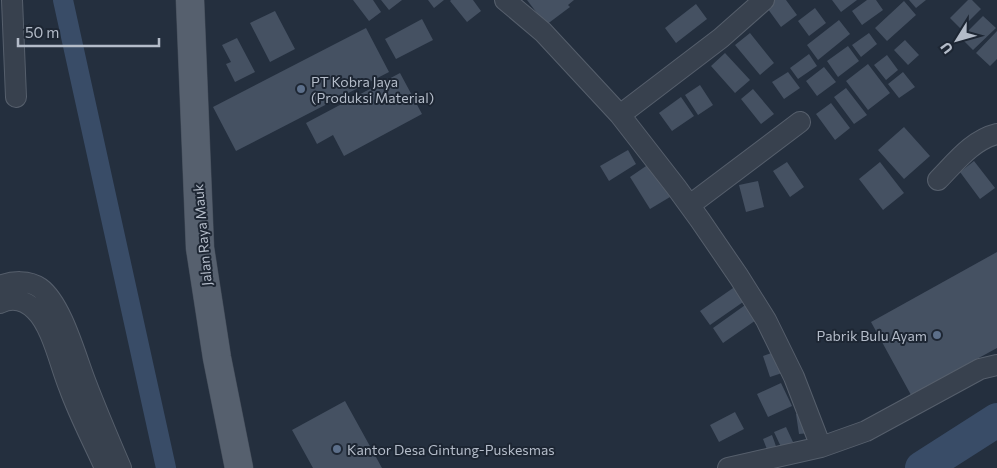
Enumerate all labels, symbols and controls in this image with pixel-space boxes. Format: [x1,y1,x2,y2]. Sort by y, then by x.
scale bar [18,15,159,47]
north arrow [932,15,982,65]
text: 50 m [25,23,59,41]
text: U [936,39,956,57]
place label: PT Kobra Jaya (Produksi Material) [311,73,434,106]
marker: PT Kobra Jaya (Produksi Material) [295,83,307,95]
street label: Jalan Raya Mauk [189,183,215,287]
place label: Pabrik Bulu Ayam [816,327,927,344]
marker: Pabrik Bulu Ayam [931,329,943,341]
place label: Kantor Desa Gintung-Puskesmas [347,441,555,458]
marker: Kantor Desa Gintung-Puskesmas [331,443,343,455]

